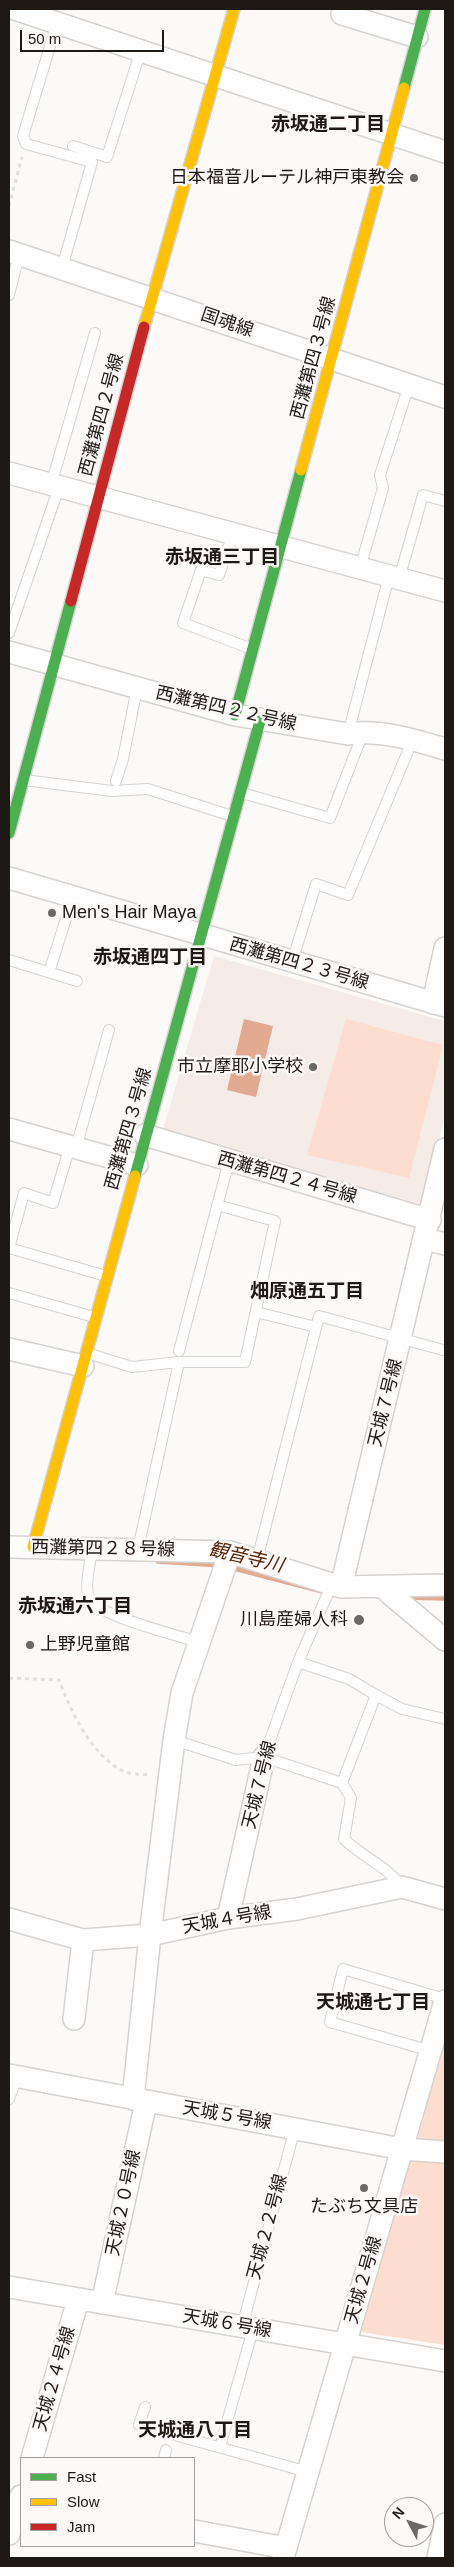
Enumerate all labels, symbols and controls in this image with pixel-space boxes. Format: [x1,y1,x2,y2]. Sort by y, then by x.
scale bar [22,20,166,52]
text: 50 m [28,30,61,47]
district label: 赤坂通二丁目 [271,114,385,136]
place label: 日本福音ルーテル神戸東教会 [170,167,404,189]
marker: 日本福音ルーテル神戸東教会 [408,172,420,184]
street label: 西灘第四３号線 [287,294,341,422]
street label: 国魂線 [198,304,256,342]
street label: 西灘第四２号線 [75,351,129,479]
district label: 赤坂通三丁目 [165,547,279,569]
street label: 西灘第四２２号線 [153,682,299,736]
place label: Men's Hair Maya [62,902,196,924]
marker: Men's Hair Maya [46,907,58,919]
street label: 西灘第四２３号線 [227,934,371,994]
district label: 赤坂通四丁目 [93,947,207,969]
place label: 市立摩耶小学校 [177,1056,303,1078]
marker: 市立摩耶小学校 [307,1061,319,1073]
street label: 西灘第四３号線 [101,1065,157,1193]
street label: 西灘第四２４号線 [215,1148,359,1208]
district label: 畑原通五丁目 [250,1281,364,1303]
street label: 天城７号線 [365,1357,407,1449]
street label: 西灘第四２８号線 [31,1537,175,1561]
water label: 観音寺川 [206,1538,286,1578]
district label: 赤坂通六丁目 [18,1596,132,1618]
place label: 川島産婦人科 [240,1609,348,1631]
marker: 川島産婦人科 [352,1613,366,1627]
place label: 上野児童館 [40,1634,130,1656]
marker: 上野児童館 [24,1639,36,1651]
street label: 天城７号線 [239,1739,281,1831]
street label: 天城４号線 [181,1902,273,1938]
district label: 天城通七丁目 [316,1992,430,2014]
street label: 天城５号線 [181,2098,273,2134]
street label: 天城２０号線 [102,2148,146,2258]
street label: 天城２２号線 [244,2172,292,2282]
marker: たぶち文具店 [358,2182,370,2194]
place label: たぶち文具店 [310,2196,418,2218]
street label: 天城２号線 [341,2234,387,2326]
street label: 天城６号線 [181,2306,273,2342]
street label: 天城２４号線 [30,2324,80,2434]
district label: 天城通八丁目 [138,2420,252,2442]
legend [20,2457,195,2547]
text: Fast [67,2468,96,2485]
text: Slow [67,2493,100,2510]
north arrow [384,2497,434,2547]
text: N [389,2504,408,2522]
text: Jam [67,2518,95,2535]

